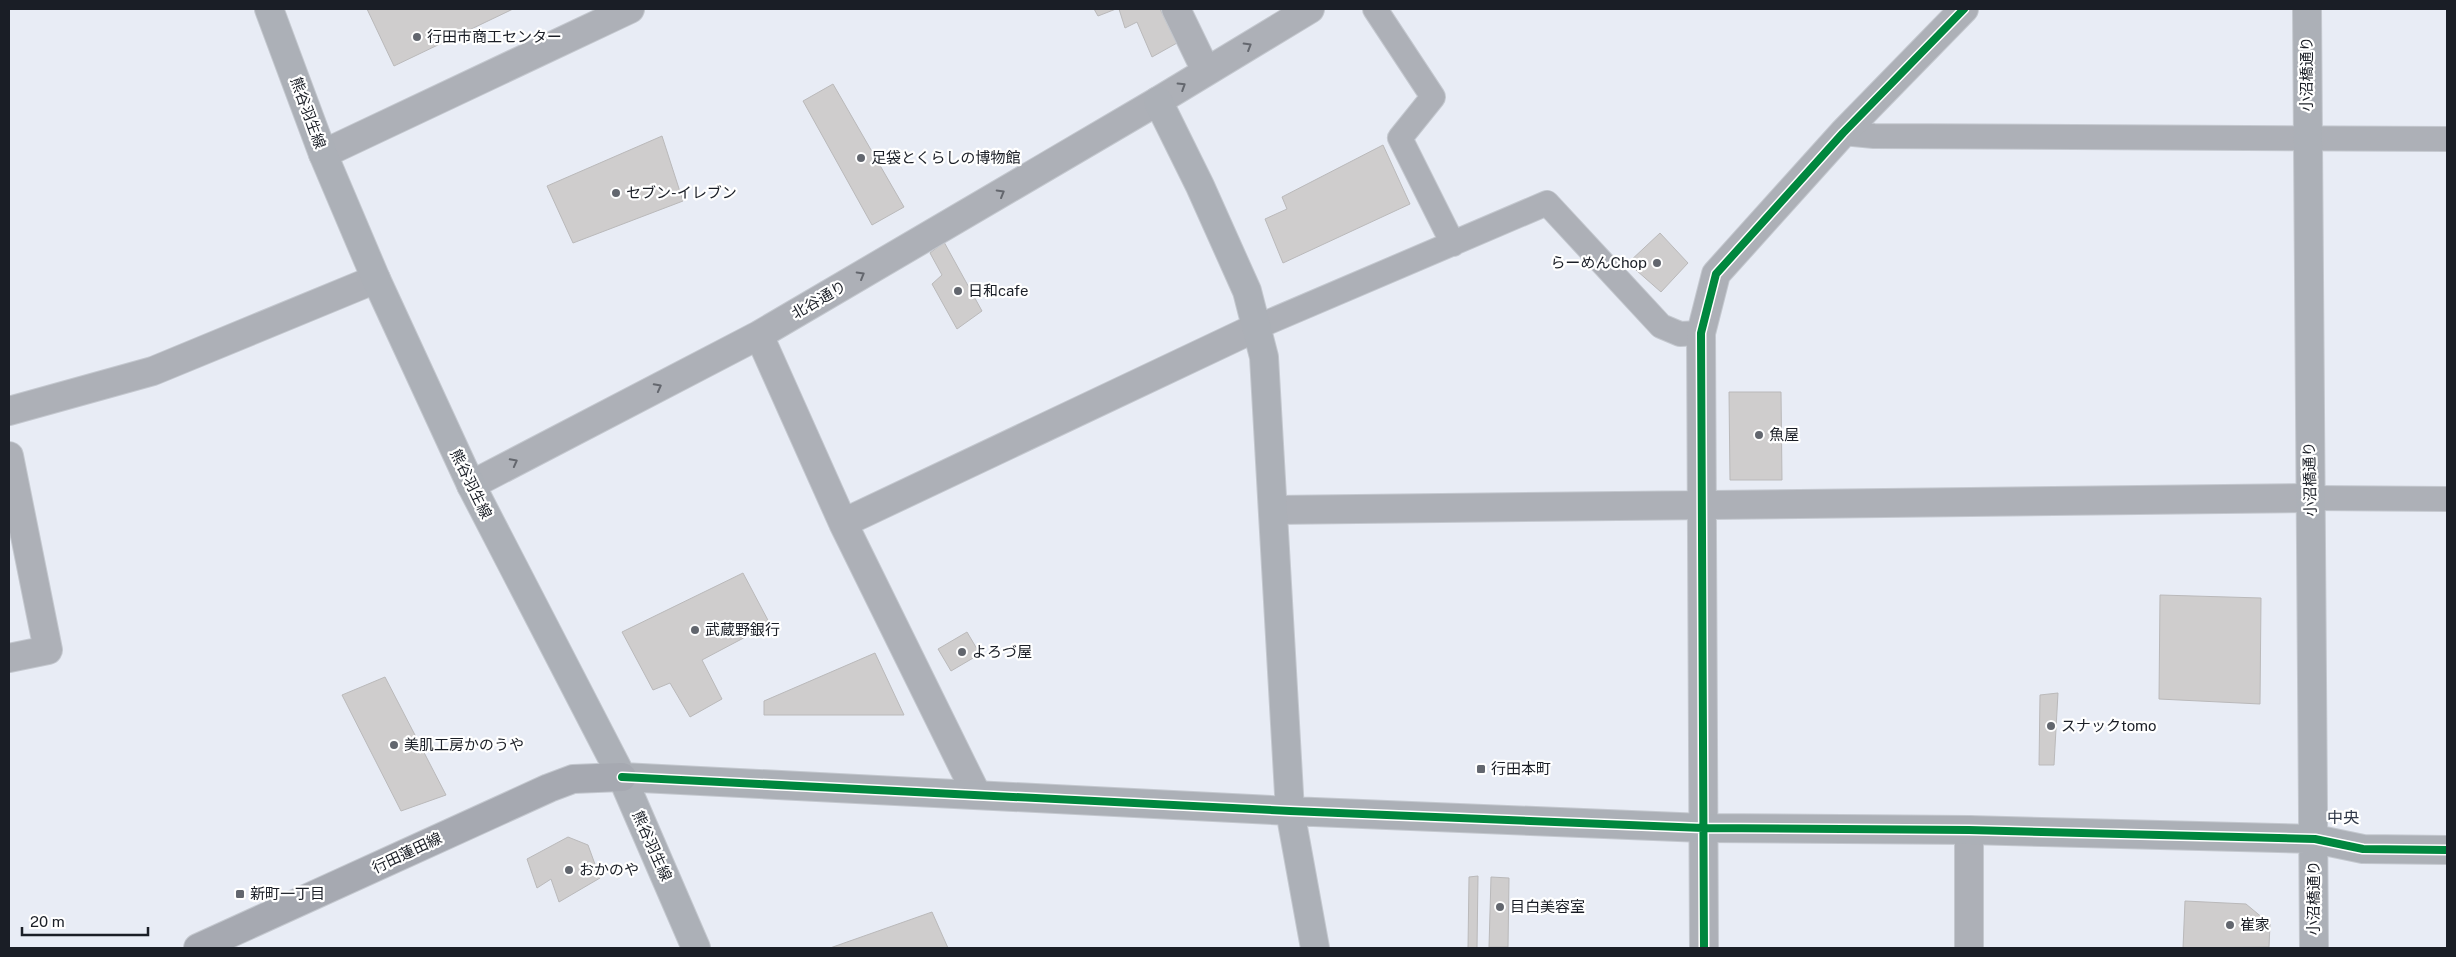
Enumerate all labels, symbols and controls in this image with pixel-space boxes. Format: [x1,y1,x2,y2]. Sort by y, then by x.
place label: 行田市商工センター [427,28,562,45]
marker: 行田市商工センター [411,31,423,43]
street label: 小沼橋通り [2298,36,2315,112]
one-way arrow [1243,42,1252,52]
street label: 熊谷羽生線 [288,75,329,151]
one-way arrow [1177,82,1186,92]
place label: 足袋とくらしの博物館 [871,149,1021,166]
marker: 足袋とくらしの博物館 [855,152,867,164]
place label: セブン-イレブン [626,184,737,201]
marker: セブン-イレブン [610,187,622,199]
one-way arrow [996,189,1005,199]
place label: らーめんChop [1551,254,1647,271]
marker: らーめんChop [1651,257,1663,269]
one-way arrow [856,271,865,281]
street label: 北谷通り [789,277,849,322]
place label: 日和cafe [968,282,1028,299]
marker: 日和cafe [952,285,964,297]
one-way arrow [653,383,662,393]
place label: 魚屋 [1769,426,1799,443]
marker: 魚屋 [1753,429,1765,441]
street label: 小沼橋通り [2300,441,2319,517]
street label: 熊谷羽生線 [447,446,496,521]
one-way arrow [509,459,518,469]
place label: 武蔵野銀行 [705,621,780,638]
marker: 武蔵野銀行 [689,624,701,636]
place label: よろづ屋 [972,643,1032,660]
marker: よろづ屋 [956,646,968,658]
place label: スナックtomo [2061,717,2157,734]
marker: スナックtomo [2045,720,2057,732]
place label: 美肌工房かのうや [404,736,524,753]
marker: 美肌工房かのうや [388,739,400,751]
place label: 行田本町 [1491,760,1551,777]
marker: 行田本町 [1475,763,1487,775]
street label: 熊谷羽生線 [629,808,675,884]
district label: 中央 [2327,808,2359,827]
street label: 行田蓮田線 [369,829,444,876]
street label: 小沼橋通り [2305,860,2322,936]
place label: おかのや [579,861,639,878]
marker: おかのや [563,864,575,876]
place label: 新町一丁目 [250,885,325,902]
marker: 新町一丁目 [234,888,246,900]
place label: 目白美容室 [1510,898,1585,915]
marker: 目白美容室 [1494,901,1506,913]
scale bar [22,904,149,936]
text: 20 m [30,913,65,930]
place label: 崔家 [2240,916,2270,933]
marker: 崔家 [2224,919,2236,931]

